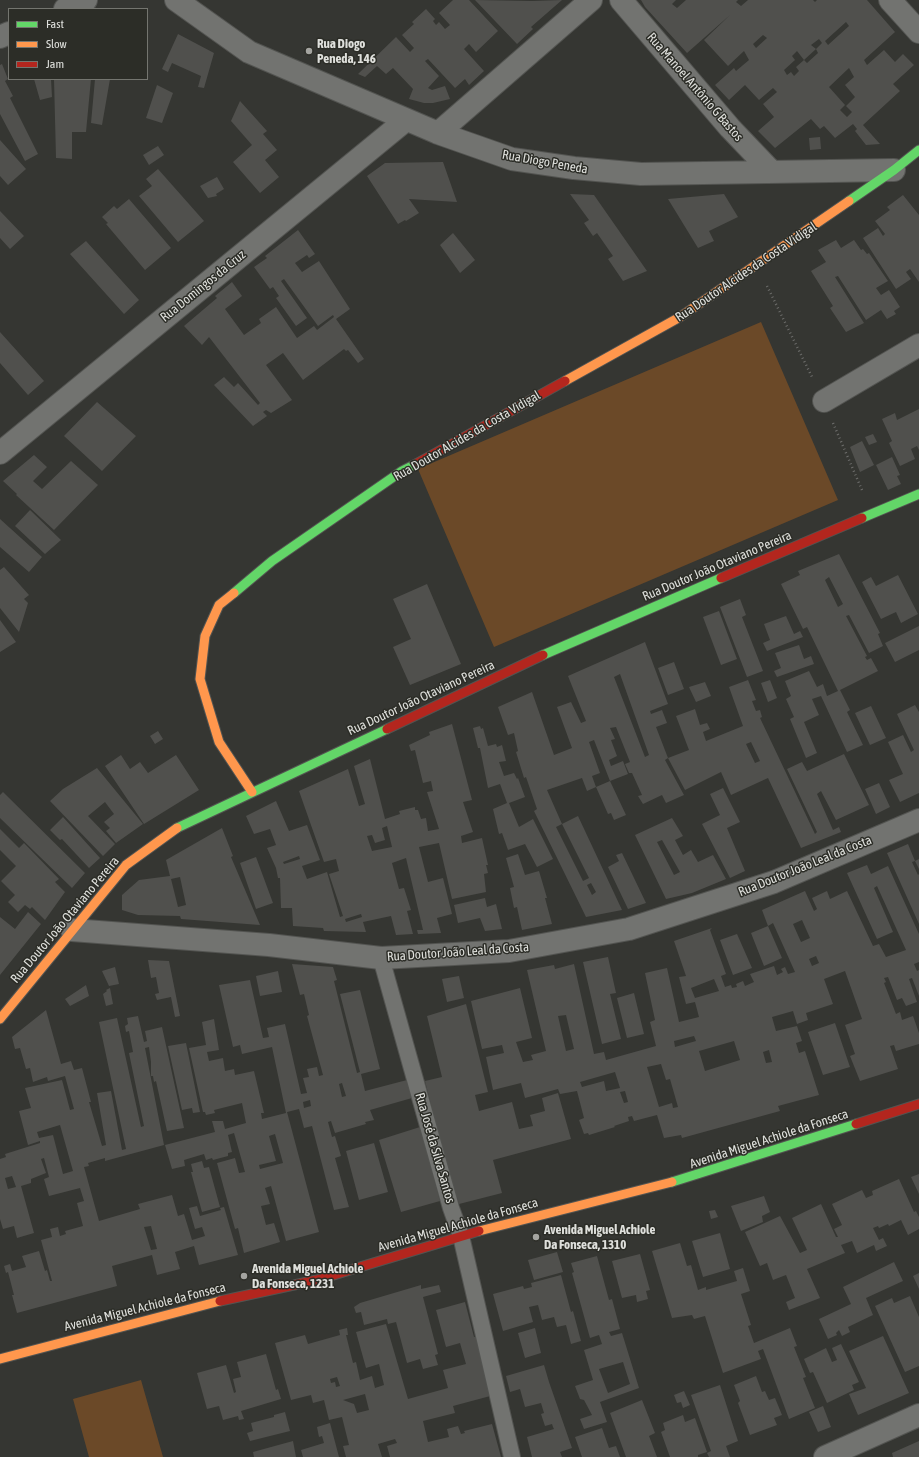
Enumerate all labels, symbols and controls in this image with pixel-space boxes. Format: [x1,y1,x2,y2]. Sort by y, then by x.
legend [8,8,148,80]
text: Fast [46,17,64,31]
street label: Rua Manoel Antônio G Bastos [644,30,746,144]
place label: Rua Diogo Peneda, 146 [317,36,376,67]
text: Slow [46,37,67,51]
marker: Rua Diogo Peneda, 146 [304,46,314,56]
text: Jam [46,57,64,71]
street label: Rua Diogo Peneda [501,147,589,177]
street label: Rua Doutor Alcides da Costa Vidigal [672,219,820,325]
street label: Rua Domingos da Cruz [157,247,249,325]
street label: Rua Doutor Alcides da Costa Vidigal [391,388,543,484]
street label: Rua Doutor João Otaviano Pereira [640,528,794,604]
street label: Rua Doutor João Otaviano Pereira [345,657,497,739]
street label: Rua Doutor João Leal da Costa [736,832,874,900]
street label: Rua Doutor João Otaviano Pereira [8,854,122,986]
street label: Rua Doutor João Leal da Costa [386,939,530,965]
street label: Rua José da Silva Santos [412,1091,458,1205]
street label: Avenida Miguel Achiole da Fonseca [688,1106,850,1172]
street label: Avenida Miguel Achiole da Fonseca [376,1195,540,1255]
place label: Avenida Miguel Achiole Da Fonseca, 1310 [544,1222,655,1253]
marker: Avenida Miguel Achiole Da Fonseca, 1310 [531,1232,541,1242]
place label: Avenida Miguel Achiole Da Fonseca, 1231 [252,1261,363,1292]
marker: Avenida Miguel Achiole Da Fonseca, 1231 [239,1271,249,1281]
street label: Avenida Miguel Achiole da Fonseca [63,1279,227,1335]

